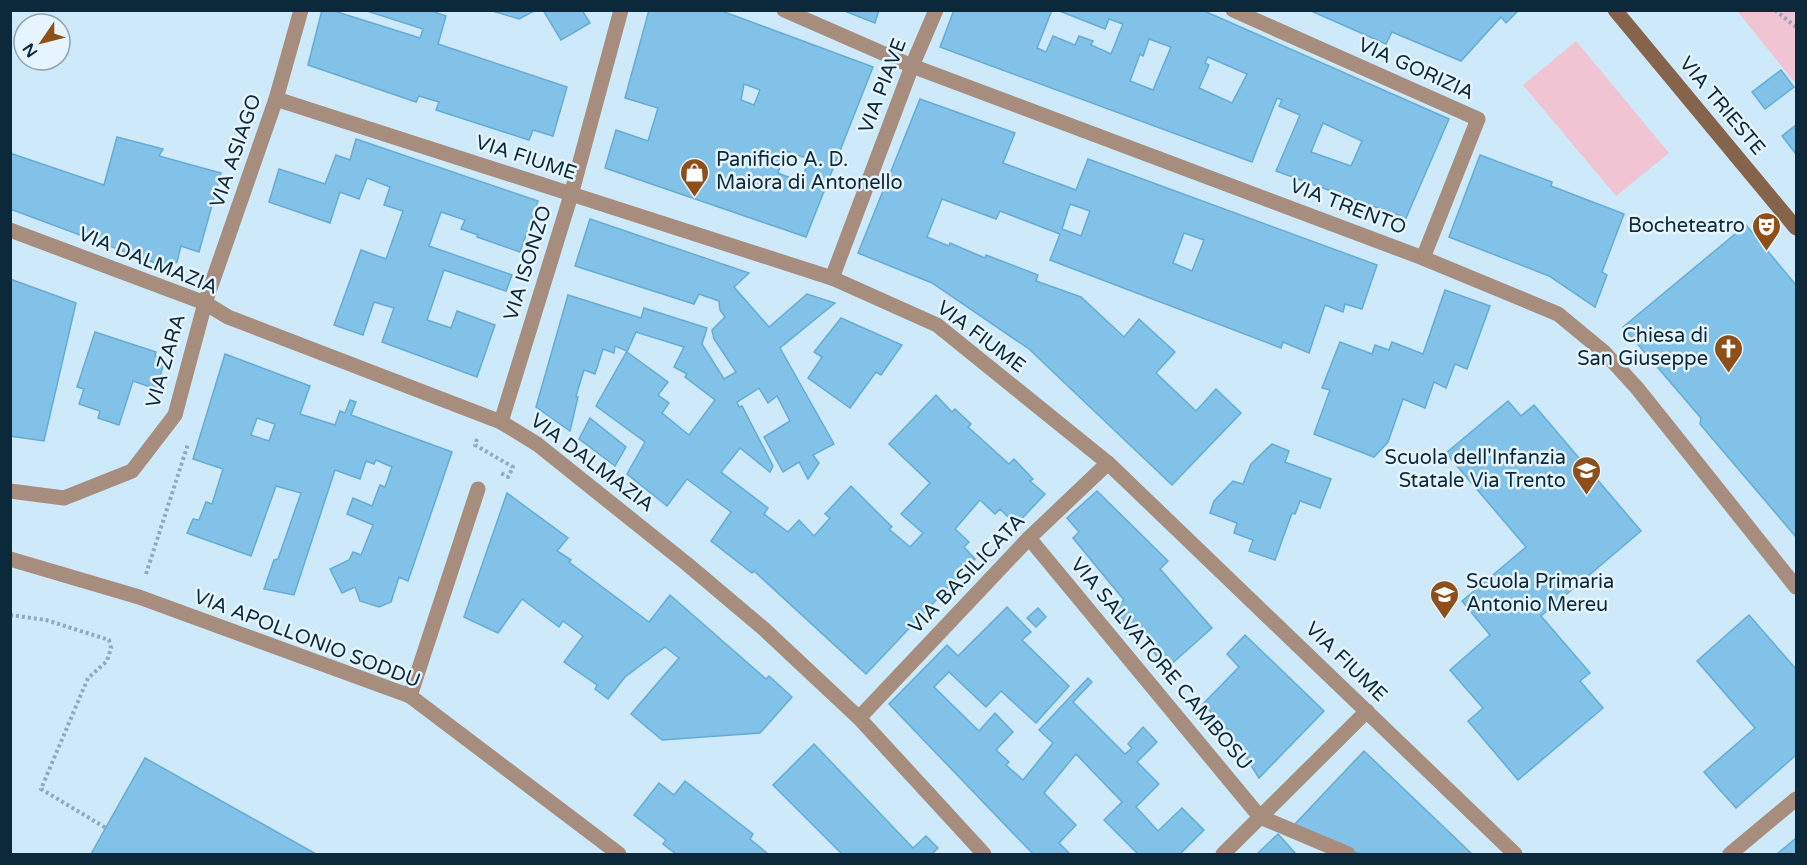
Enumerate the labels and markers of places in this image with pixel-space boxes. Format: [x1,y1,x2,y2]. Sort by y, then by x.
place label: Panificio A. D. Maiora di Antonello [716,148,903,195]
shop icon: Panificio A. D. Maiora di Antonello [679,156,711,198]
theatre icon: Bocheteatro [1750,210,1782,252]
place label: Bocheteatro [1628,214,1745,238]
place label: Chiesa di San Giuseppe [1577,324,1708,371]
church icon: Chiesa di San Giuseppe [1713,332,1745,374]
place label: Scuola dell'Infanzia Statale Via Trento [1385,446,1566,493]
school or university icon: Scuola dell'Infanzia Statale Via Trento [1571,454,1603,496]
place label: Scuola Primaria Antonio Mereu [1466,570,1614,617]
school or university icon: Scuola Primaria Antonio Mereu [1429,578,1461,620]

